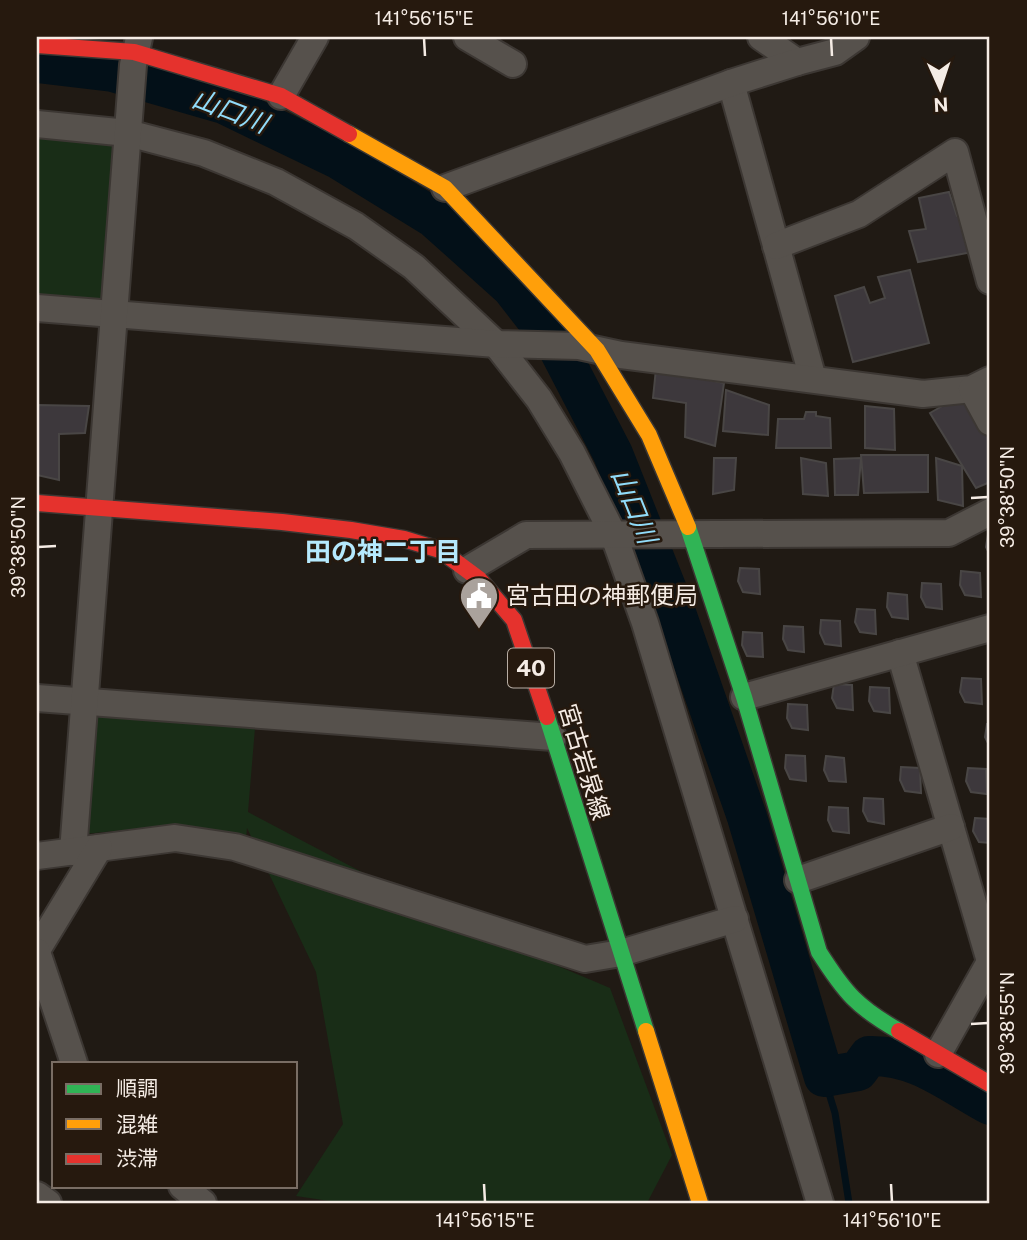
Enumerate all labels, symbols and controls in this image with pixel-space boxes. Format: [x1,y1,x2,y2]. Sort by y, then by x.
text: 141°56'15"E [374,8,474,29]
text: 141°56'10"E [782,8,880,29]
north arrow [904,52,974,122]
water label: 山口川 [188,82,275,140]
text: N [933,94,949,116]
text: 39°38'50"N [997,446,1018,548]
water label: 山口川 [605,464,665,551]
text: 39°38'50"N [8,496,29,598]
district label: 田の神二丁目 [305,536,461,567]
public building icon: 宮古田の神郵便局 [458,575,500,630]
place label: 宮古田の神郵便局 [506,581,698,609]
road number: 40 [508,648,554,688]
street label: 宮古岩泉線 [554,700,616,823]
text: 39°38'55"N [997,972,1018,1074]
legend [52,1062,298,1188]
text: 順調 [116,1076,158,1101]
text: 混雑 [116,1112,158,1137]
text: 渋滞 [116,1146,158,1171]
text: 141°56'15"E [435,1210,535,1231]
text: 141°56'10"E [843,1210,941,1231]

